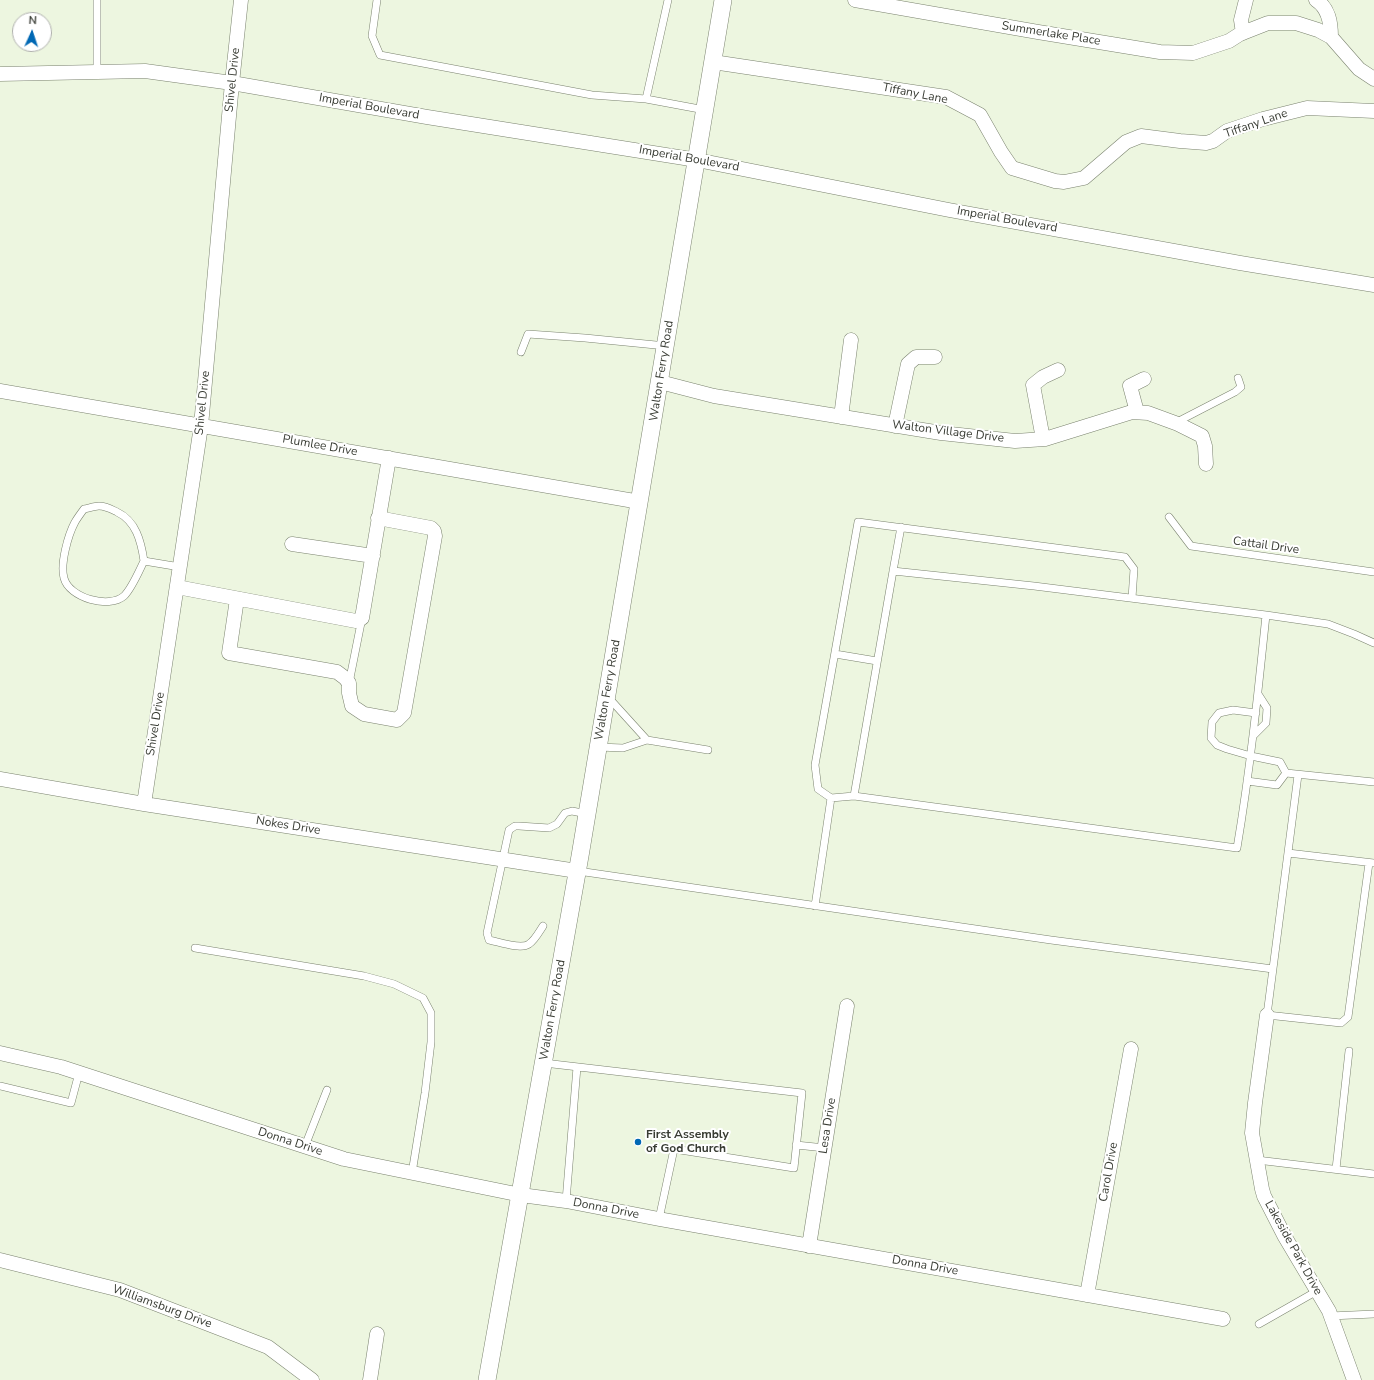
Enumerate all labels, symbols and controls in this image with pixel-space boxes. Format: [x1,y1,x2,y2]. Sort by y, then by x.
north arrow [12,12,52,52]
text: N [28,13,37,28]
street label: Summerlake Place [1001,19,1101,49]
street label: Shivel Drive [222,47,244,113]
street label: Tiffany Lane [881,81,949,107]
street label: Imperial Boulevard [318,91,420,123]
street label: Tiffany Lane [1222,106,1290,142]
street label: Imperial Boulevard [638,143,740,175]
street label: Imperial Boulevard [956,204,1058,236]
street label: Walton Ferry Road [647,320,677,422]
street label: Shivel Drive [192,370,214,436]
street label: Walton Village Drive [891,418,1005,446]
street label: Plumlee Drive [281,432,359,460]
street label: Cattail Drive [1232,534,1300,558]
street label: Walton Ferry Road [592,639,624,741]
street label: Shivel Drive [144,691,168,757]
street label: Nokes Drive [255,814,321,838]
street label: Walton Ferry Road [537,959,569,1061]
street label: Lesa Drive [816,1097,840,1155]
street label: Donna Drive [256,1125,324,1159]
place label: First Assembly of God Church [646,1128,729,1156]
marker: First Assembly of God Church [633,1137,643,1147]
street label: Carol Drive [1097,1141,1121,1203]
street label: Donna Drive [572,1196,640,1222]
street label: Lakeside Park Drive [1261,1198,1325,1298]
street label: Donna Drive [891,1253,959,1279]
street label: Williamsburg Drive [110,1282,214,1332]

